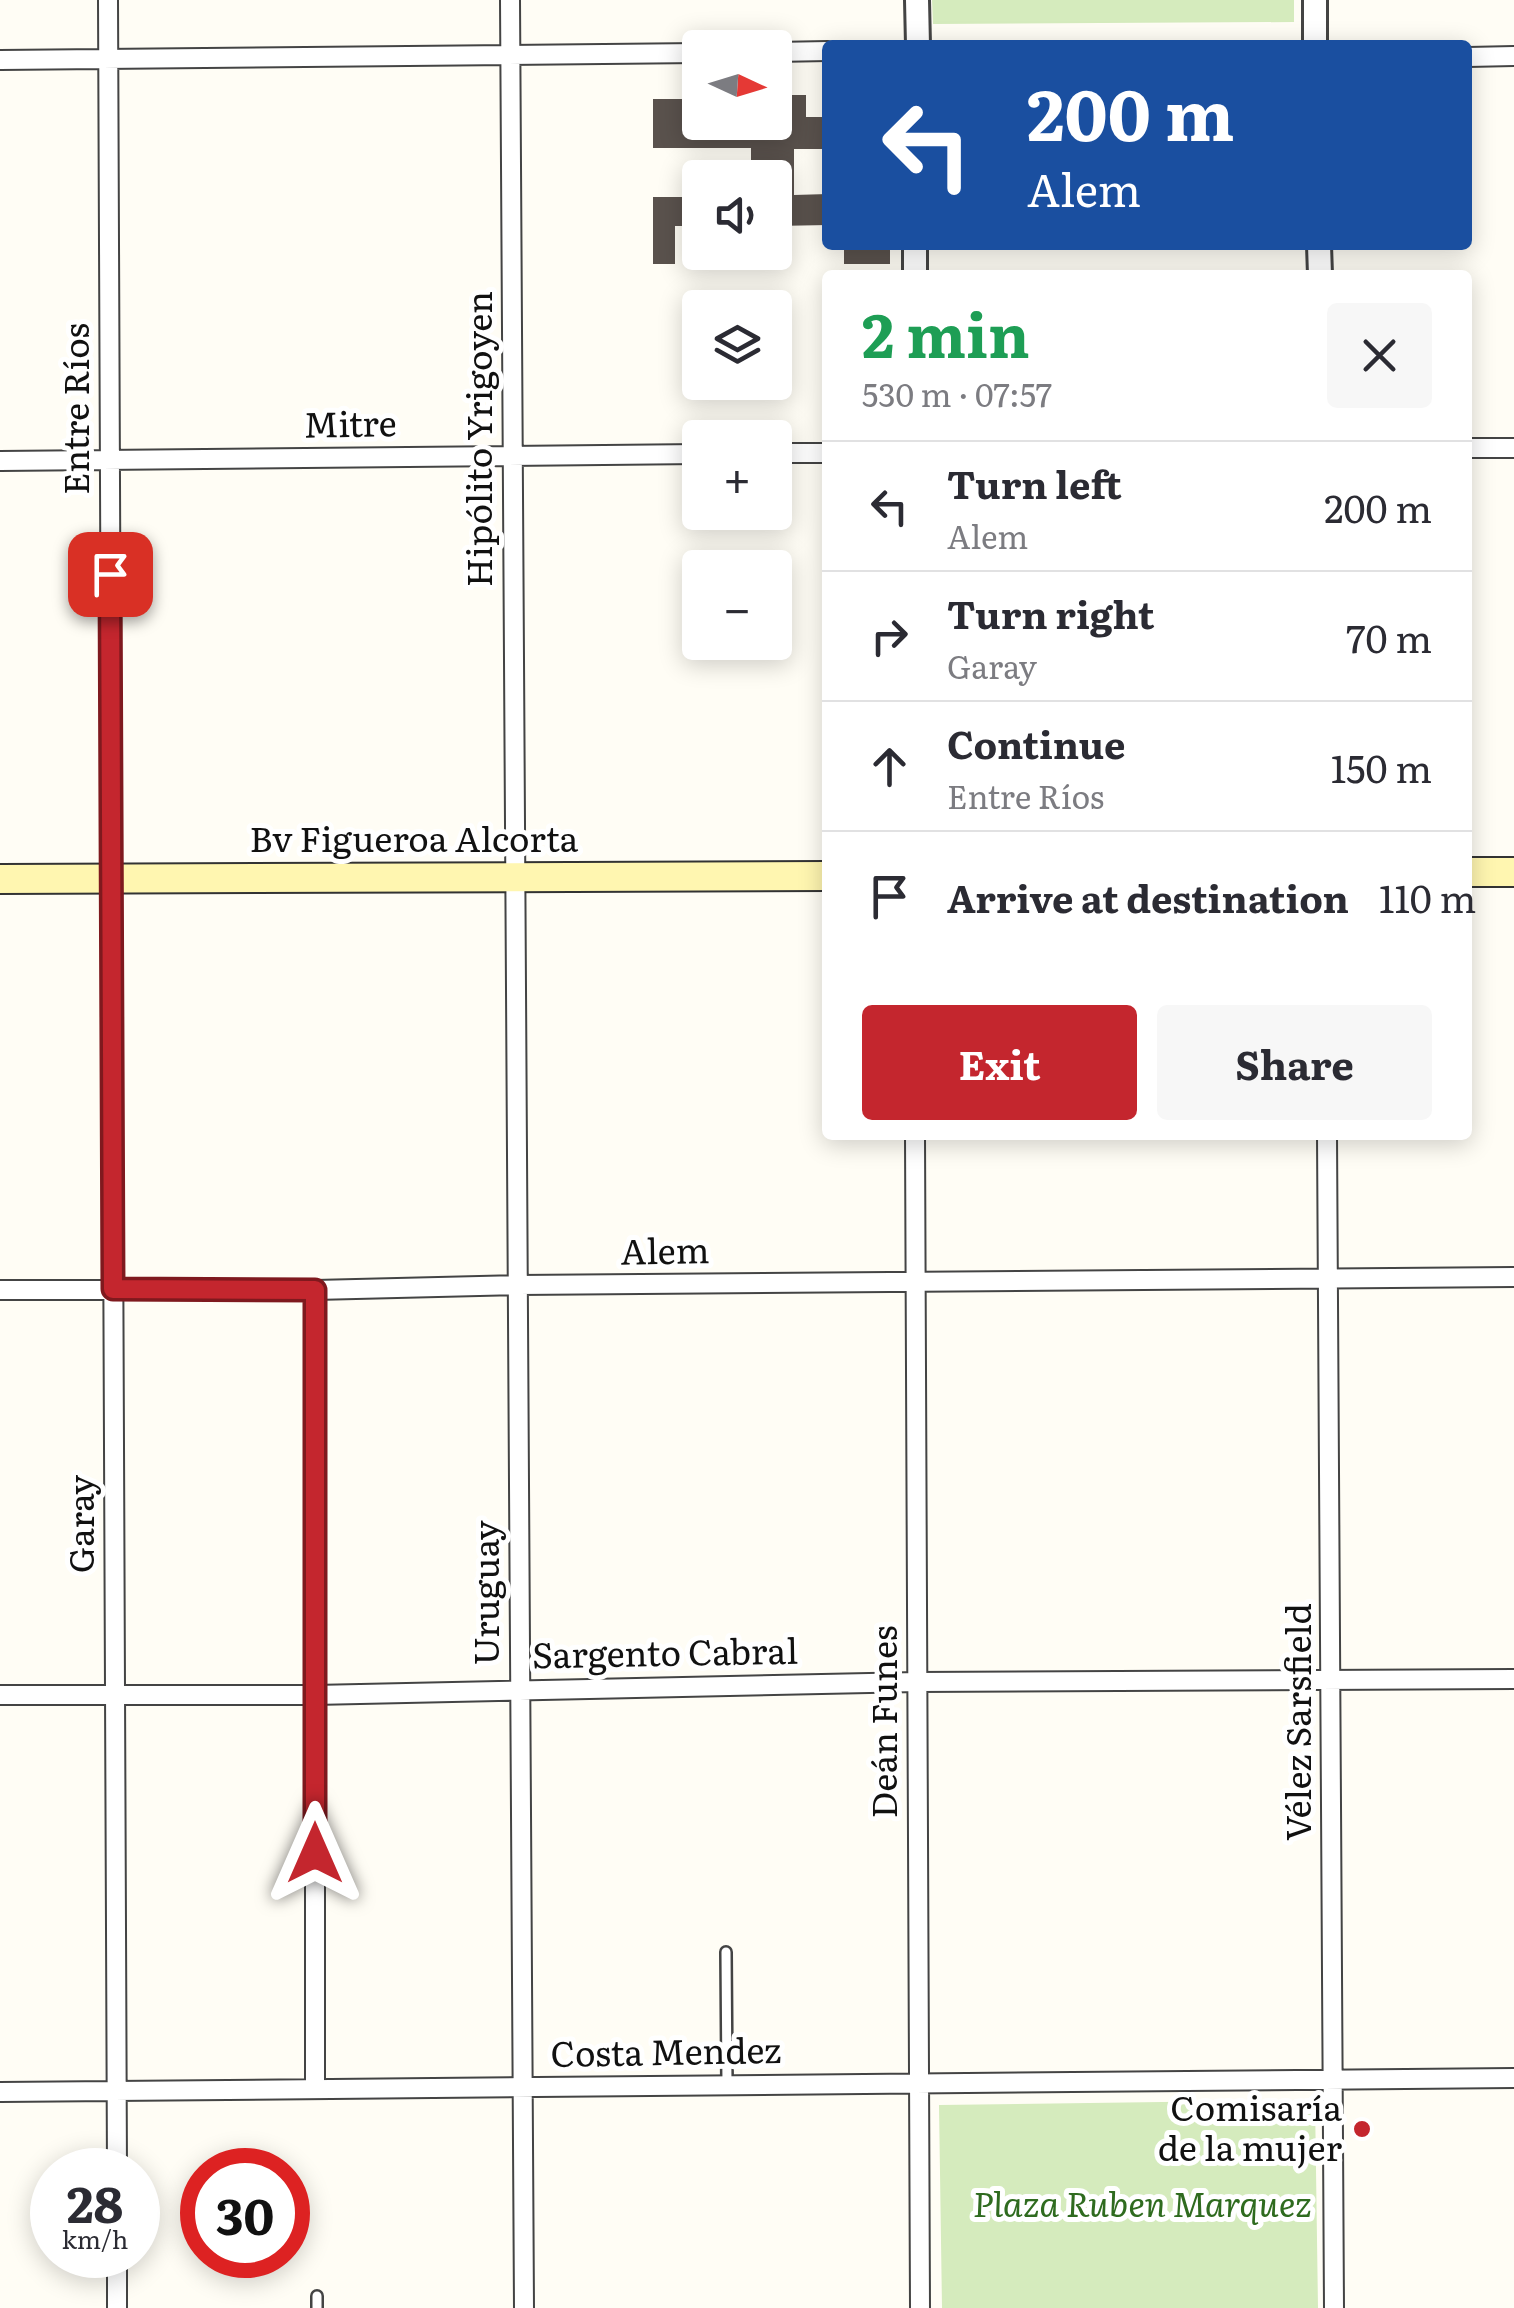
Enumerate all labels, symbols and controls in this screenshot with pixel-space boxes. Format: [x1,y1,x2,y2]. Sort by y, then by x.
north arrow [682,30,792,140]
map controls [682,30,792,660]
text: 200 m [1027,59,1235,163]
icon: left [862,80,992,210]
text: Alem [1027,154,1141,221]
button: sound [682,160,792,270]
text: 2 min [862,287,1030,376]
button: layers [682,290,792,400]
street label: Hipólito Yrigoyen [451,291,503,587]
button: close [1327,303,1432,408]
street label: Entre Ríos [48,323,100,495]
text: 530 m · 07:57 [862,369,1052,417]
street label: Mitre [303,395,397,449]
button: + [682,420,792,530]
text: Turn left [947,454,1122,511]
text: 200 m [1324,478,1432,535]
icon: left [862,479,917,534]
text: Alem [947,511,1028,559]
pin [68,532,153,617]
icon: arrive [83,547,138,602]
button: − [682,550,792,660]
text: Turn right [947,584,1154,641]
text: 70 m [1346,608,1432,665]
icon: right [862,609,917,664]
text: Garay [947,641,1037,689]
text: Continue [947,714,1125,771]
text: 150 m [1331,738,1432,795]
icon: ahead [862,739,917,794]
text: Entre Ríos [947,771,1104,819]
street label: Bv Figueroa Alcorta [249,811,579,863]
text: Arrive at destination [947,868,1349,925]
text: 110 m [1379,868,1476,925]
icon: arrive [862,869,917,924]
button: Exit [862,1005,1137,1120]
button: Share [1157,1005,1432,1120]
street label: Alem [620,1222,710,1276]
street label: Garay [53,1474,105,1573]
street label: Uruguay [458,1520,510,1666]
street label: Vélez Sarsfield [1270,1603,1322,1841]
street label: Sargento Cabral [532,1623,798,1679]
street label: Deán Funes [856,1625,908,1819]
position arrow [263,1801,367,1905]
street label: Costa Mendez [550,2022,782,2078]
place label: Comisaría de la mujer [1158,2080,1342,2172]
marker: Comisaría de la mujer [1351,2118,1373,2140]
speed limit sign: 30 [180,2148,310,2278]
text: 28 [67,2164,123,2238]
park label: Plaza Ruben Marquez [973,2176,1311,2228]
text: km/h [62,2220,128,2257]

